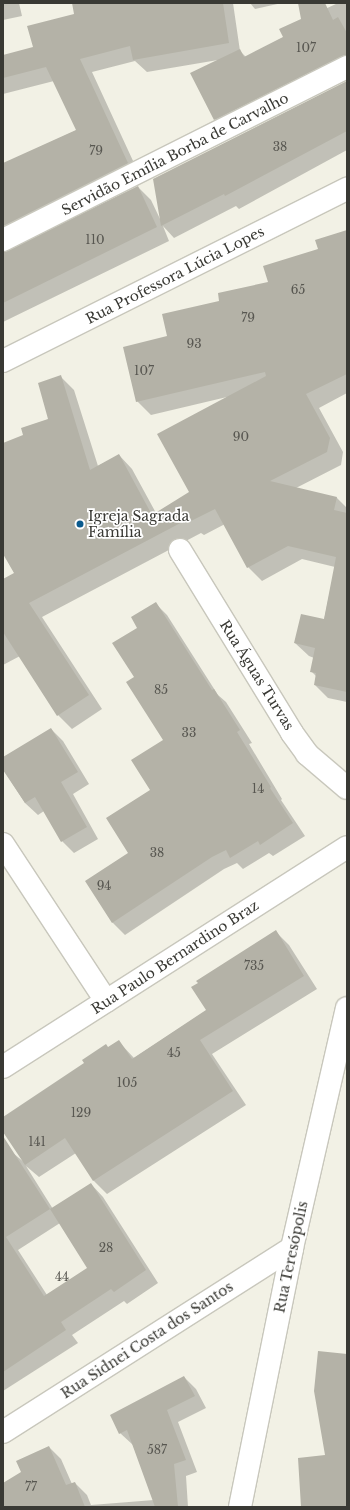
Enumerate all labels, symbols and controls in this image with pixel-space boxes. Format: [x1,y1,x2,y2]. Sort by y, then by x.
house number: 107 [296,41,316,55]
street label: Servidão Emília Borba de Carvalho [59,89,291,219]
house number: 38 [273,140,287,154]
house number: 79 [89,144,103,158]
street label: Rua Professora Lúcia Lopes [83,223,267,327]
house number: 110 [85,233,105,247]
house number: 65 [291,283,305,297]
house number: 79 [241,311,255,325]
house number: 93 [186,337,202,351]
house number: 107 [134,364,154,378]
house number: 90 [233,430,249,444]
place label: Igreja Sagrada Família [88,508,189,540]
marker: Igreja Sagrada Família [75,519,85,529]
street label: Rua Águas Turvas [216,616,298,734]
house number: 85 [154,683,168,697]
house number: 33 [182,726,196,740]
house number: 14 [252,782,264,796]
house number: 38 [150,846,164,860]
house number: 94 [97,879,111,893]
street label: Rua Paulo Bernardino Braz [88,897,262,1017]
house number: 735 [244,959,264,973]
house number: 45 [167,1046,181,1060]
house number: 105 [117,1076,137,1090]
house number: 129 [71,1106,91,1120]
house number: 141 [28,1135,46,1149]
street label: Rua Teresópolis [271,1199,311,1315]
house number: 28 [99,1241,113,1255]
house number: 44 [55,1270,69,1284]
street label: Rua Sidnei Costa dos Santos [58,1278,236,1402]
house number: 587 [147,1443,167,1457]
house number: 77 [25,1480,37,1494]

